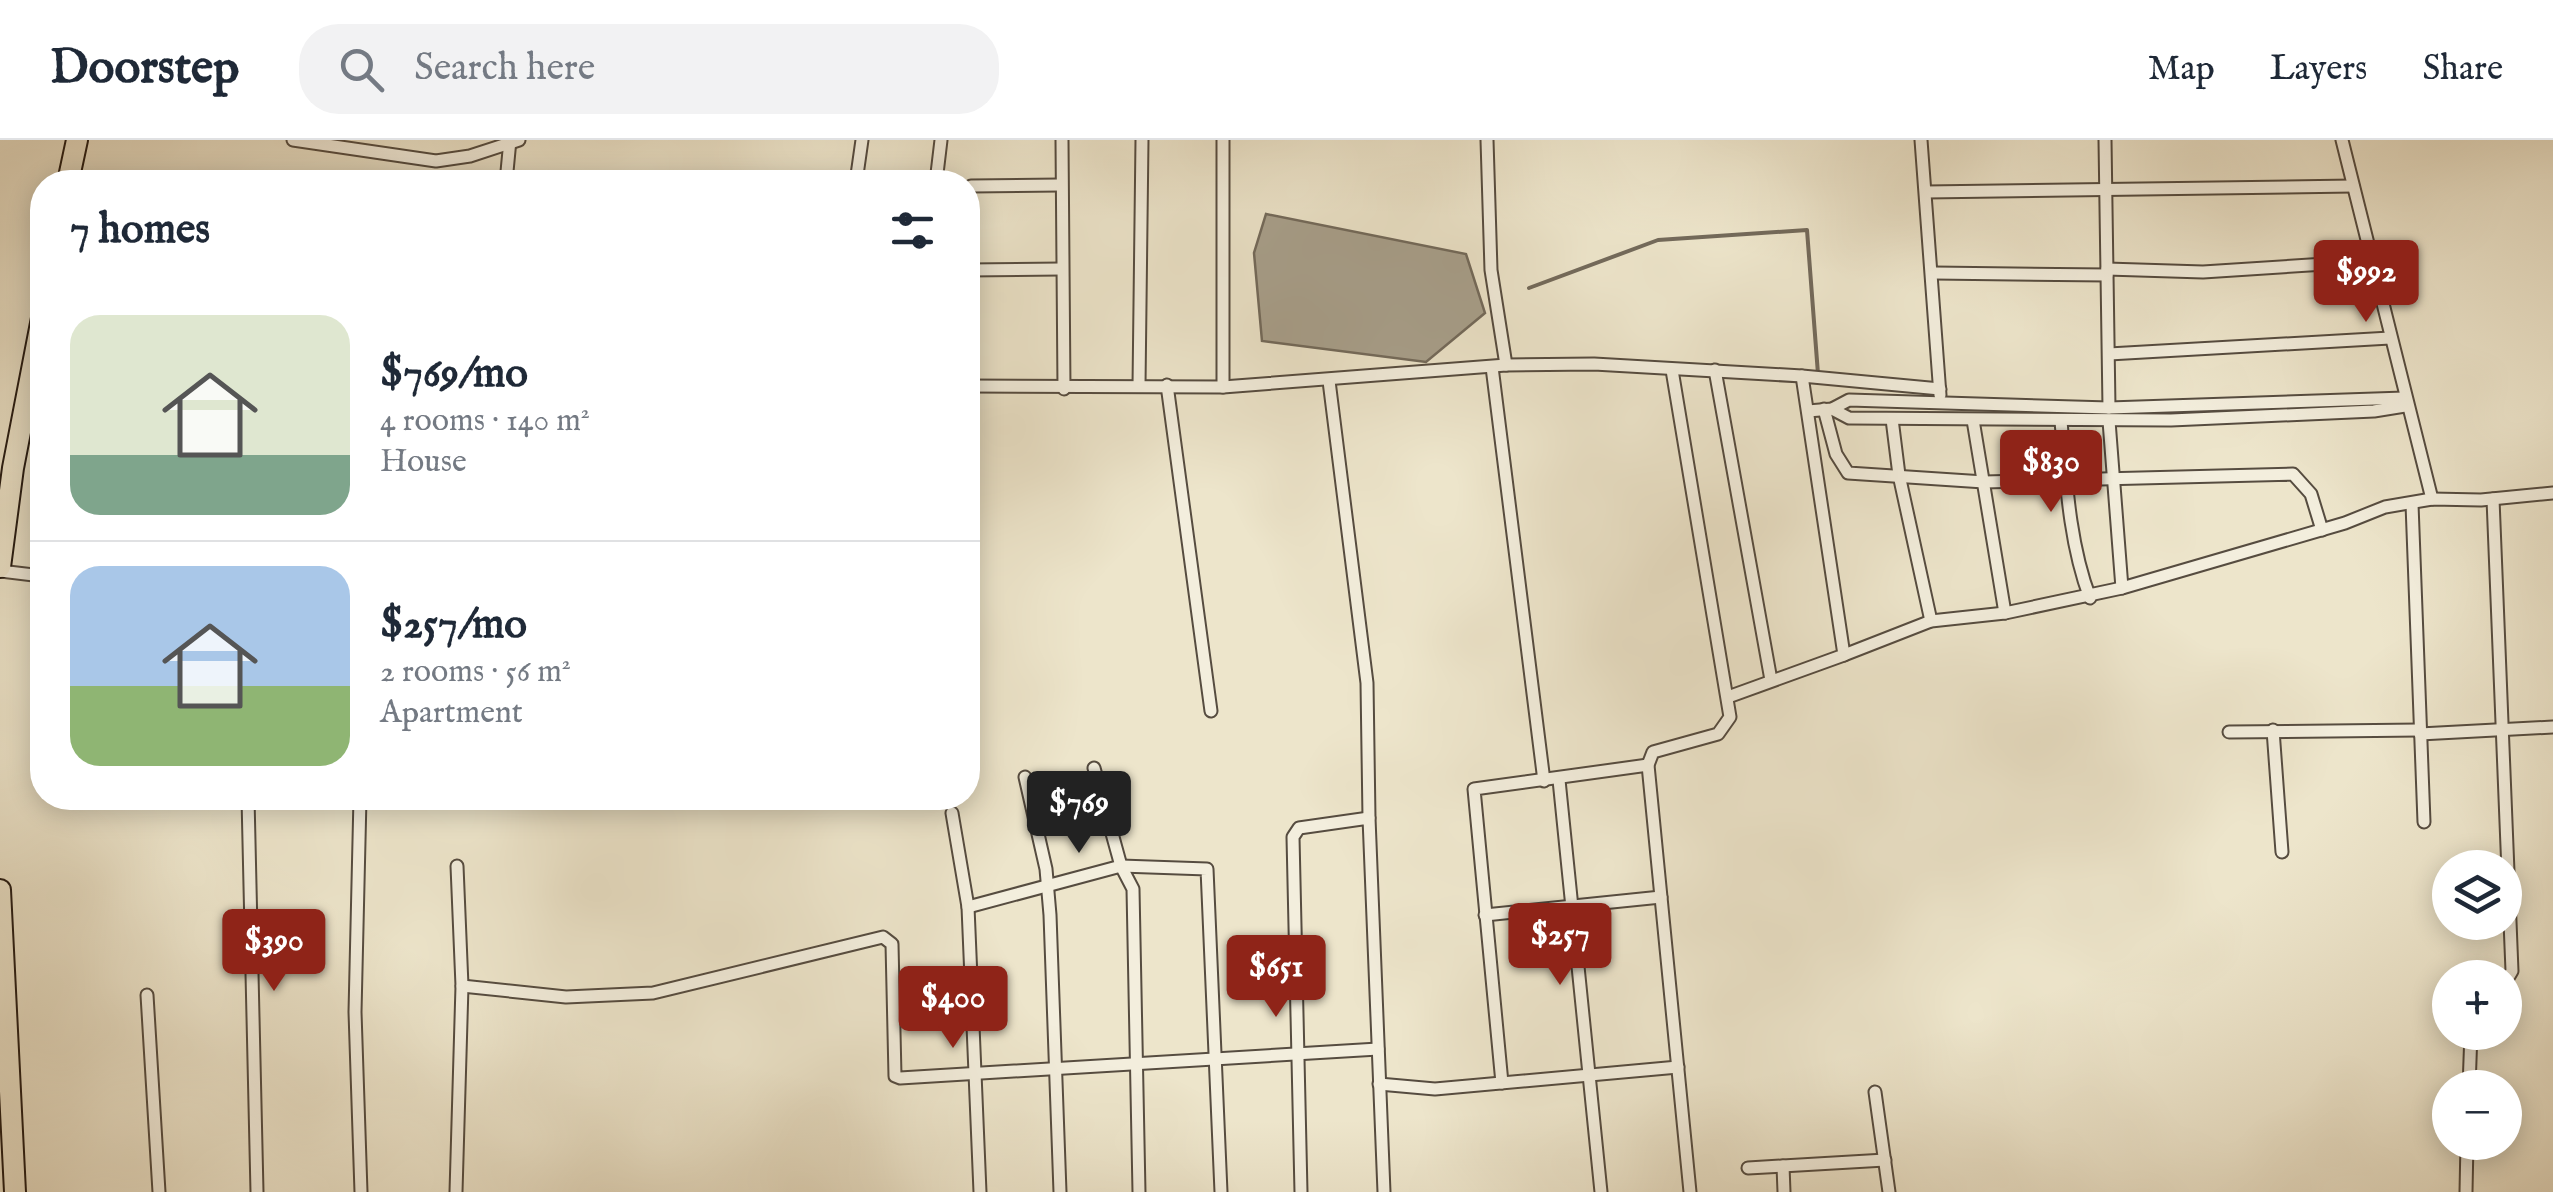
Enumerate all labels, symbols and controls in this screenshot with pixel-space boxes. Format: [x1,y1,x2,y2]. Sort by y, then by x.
search box [299,24,999,114]
text: Doorstep [50,39,239,99]
icon: search [334,42,389,97]
text: Search here [414,45,595,93]
text: Map [2148,47,2215,92]
text: Layers [2270,47,2367,92]
text: Share [2422,47,2503,92]
icon: filters [885,203,940,258]
text: 7 homes [70,204,210,257]
pin: $992 [2307,240,2425,325]
text: $992 [2336,252,2396,293]
text: $769/mo [380,348,528,401]
icon: home [150,355,270,475]
text: 4 rooms · 140 m² [380,401,590,442]
pin: $830 [1992,430,2110,515]
text: House [380,442,467,483]
text: $830 [2022,442,2080,483]
text: $257/mo [380,599,527,652]
icon: home [150,606,270,726]
text: 2 rooms · 56 m² [380,652,571,693]
text: Apartment [380,693,523,734]
pin: $769 [1020,771,1138,856]
text: $769 [1049,783,1109,824]
map controls [2432,850,2522,1160]
button: layers [2432,850,2522,940]
pin: $257 [1501,903,1619,988]
pin: $390 [215,909,333,994]
text: $257 [1530,915,1590,956]
text: $390 [244,921,304,962]
pin: $651 [1217,935,1335,1020]
text: $651 [1249,947,1303,988]
button: + [2432,960,2522,1050]
pin: $400 [894,966,1012,1051]
text: $400 [921,978,985,1019]
button: − [2432,1070,2522,1160]

